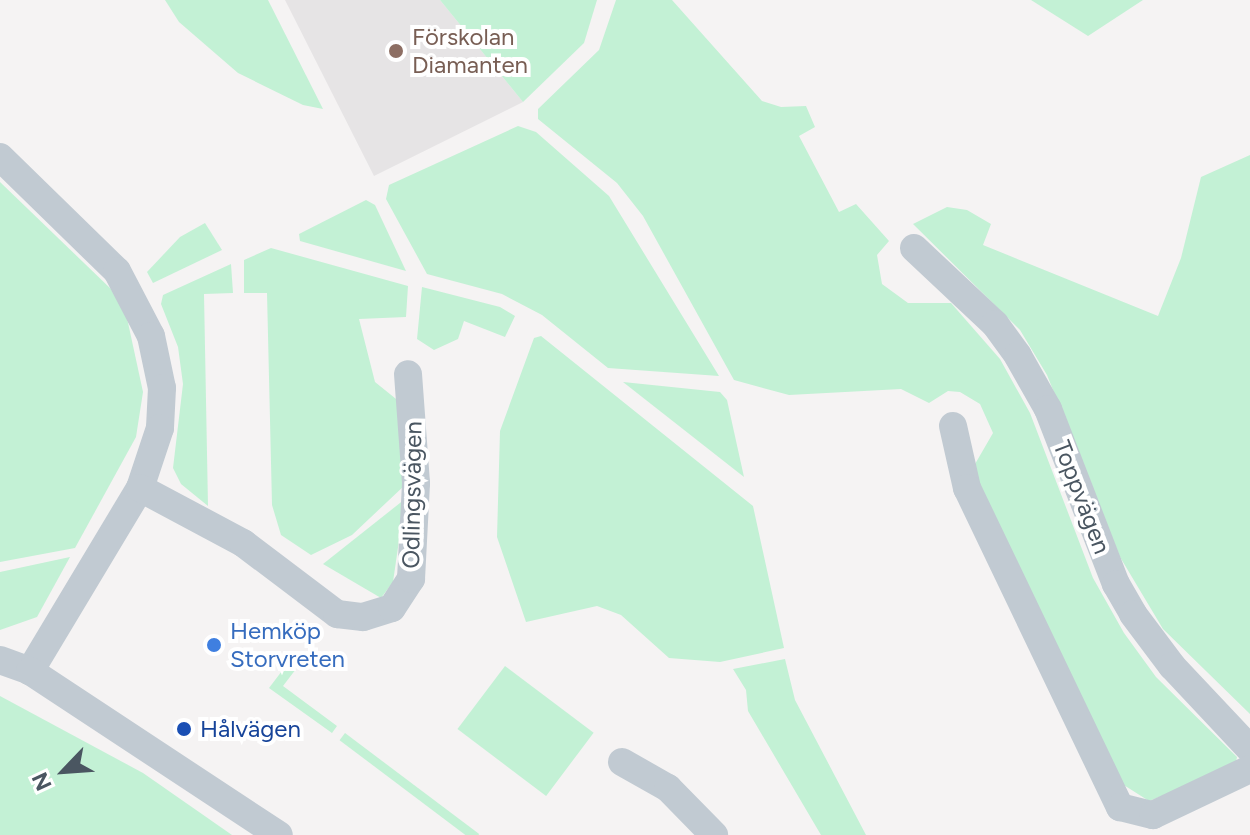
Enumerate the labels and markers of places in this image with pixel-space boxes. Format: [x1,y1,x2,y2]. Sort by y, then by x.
place label: Förskolan Diamanten [412,23,528,79]
marker: Förskolan Diamanten [387,42,405,60]
place label: Hemköp Storvreten [230,617,345,673]
marker: Hemköp Storvreten [205,636,223,654]
place label: Hålvägen [200,715,301,743]
marker: Hålvägen [175,720,193,738]

